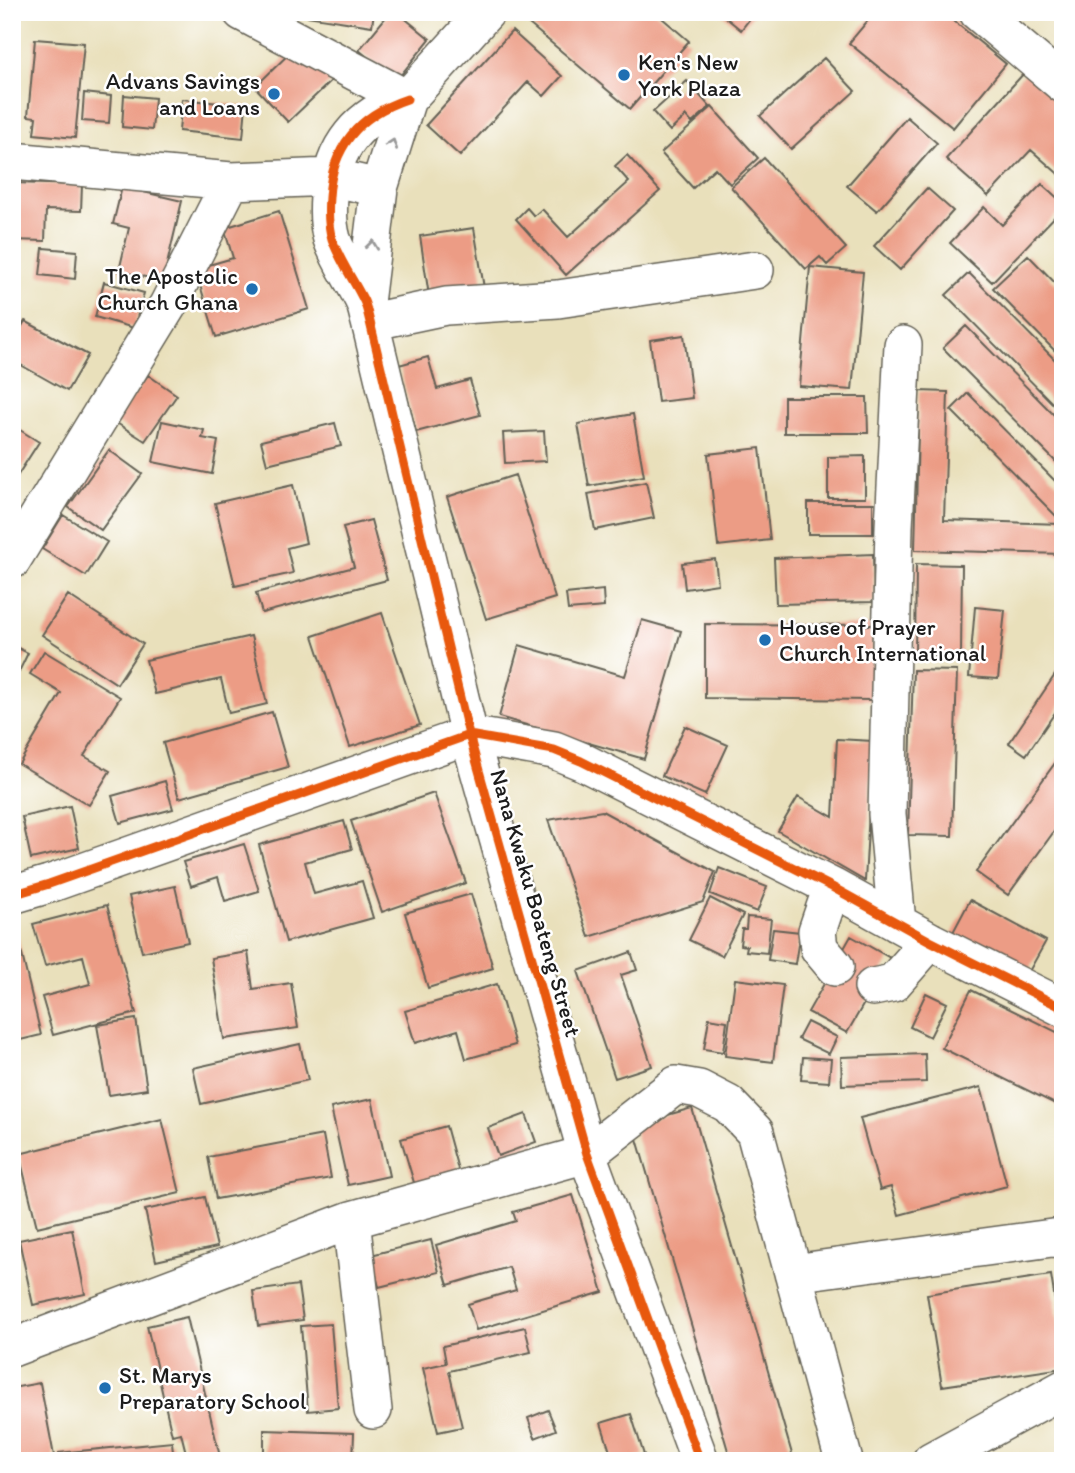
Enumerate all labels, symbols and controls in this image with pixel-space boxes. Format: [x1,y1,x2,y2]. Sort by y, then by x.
place label: Ken's New York Plaza [638,48,741,102]
place label: Advans Savings and Loans [106,67,260,121]
marker: Ken's New York Plaza [616,67,632,83]
marker: Advans Savings and Loans [266,86,282,102]
one-way arrow [384,138,398,150]
one-way arrow [364,240,379,251]
place label: The Apostolic Church Ghana [97,262,238,316]
marker: The Apostolic Church Ghana [244,281,260,297]
place label: House of Prayer Church International [779,613,987,667]
marker: House of Prayer Church International [757,632,773,648]
street label: Nana Kwaku Boateng Street [484,766,588,1040]
place label: St. Marys Preparatory School [119,1361,307,1415]
marker: St. Marys Preparatory School [97,1380,113,1396]

